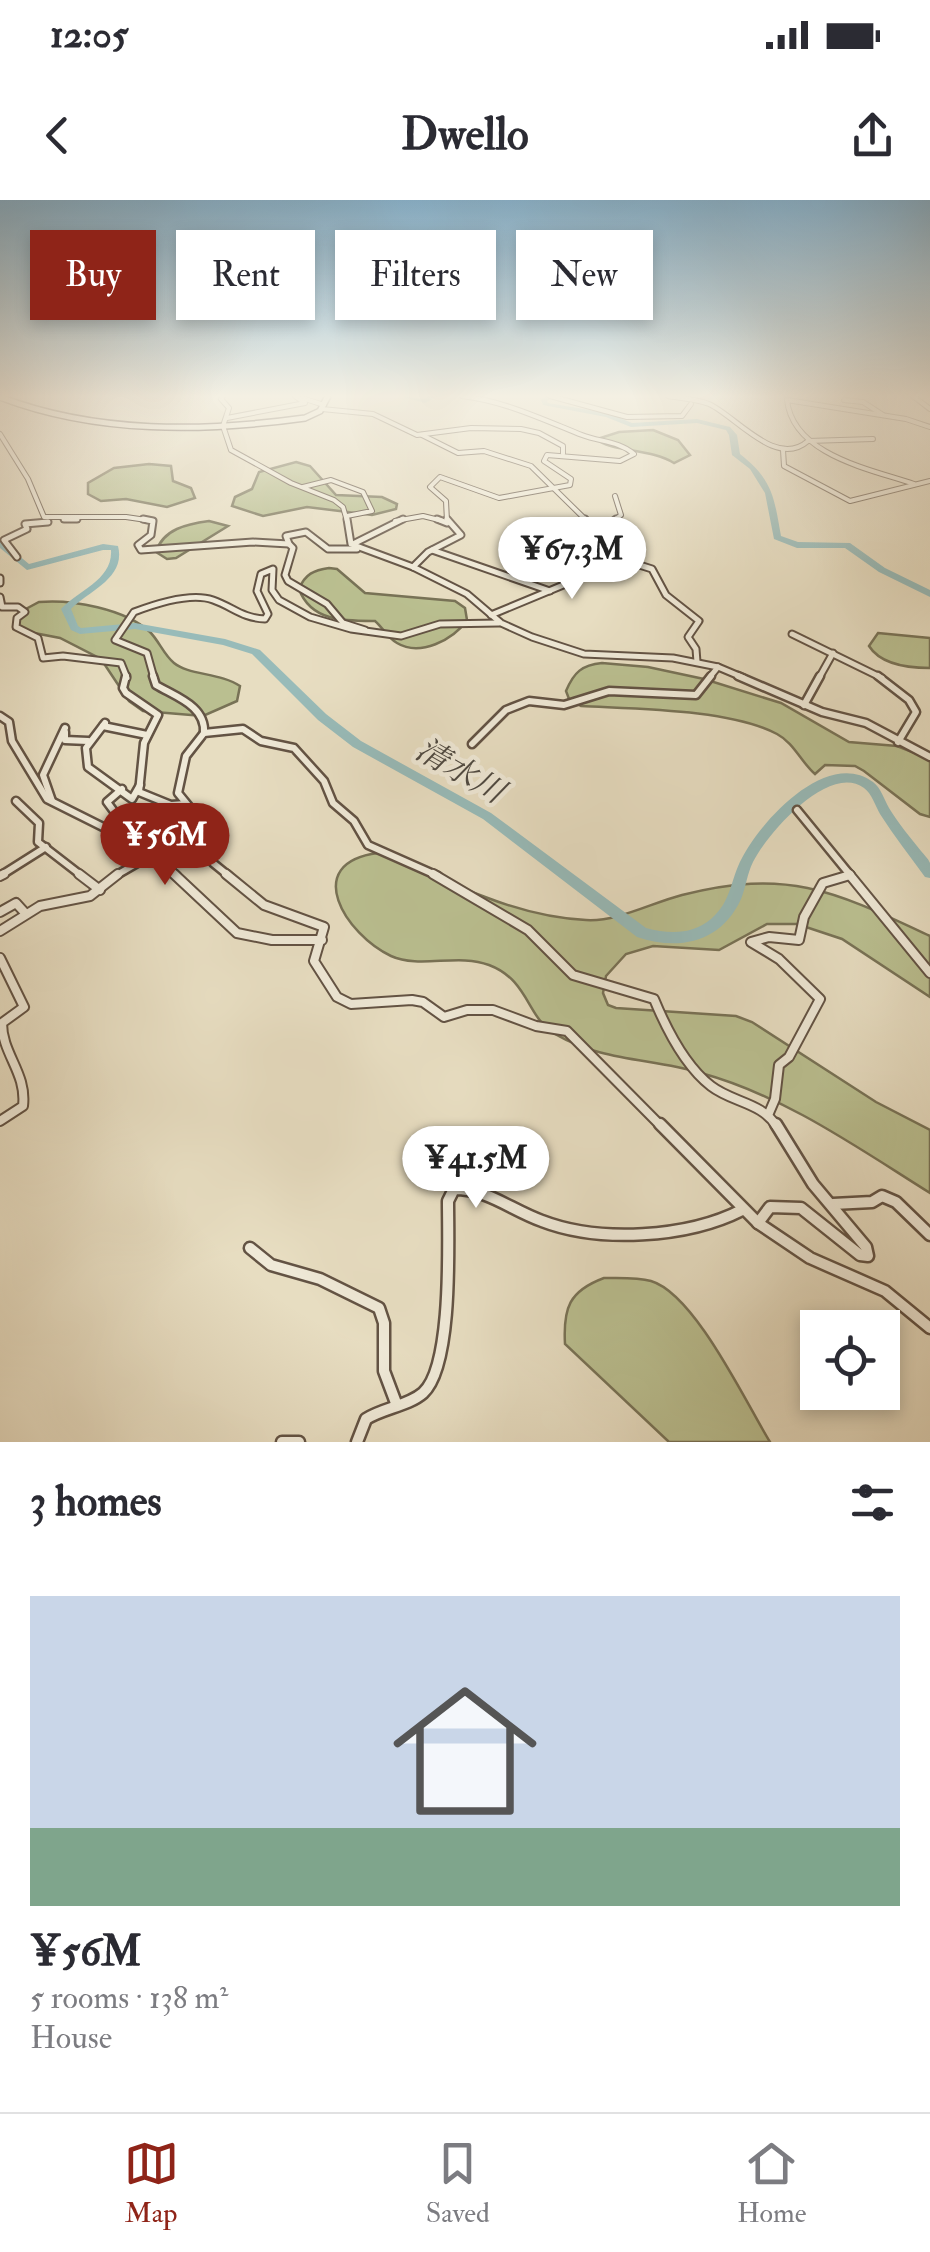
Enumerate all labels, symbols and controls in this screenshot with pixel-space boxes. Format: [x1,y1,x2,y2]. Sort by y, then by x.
text: 12:05 [50,11,128,59]
text: Dwello [401,107,529,163]
icon: back [30,108,85,163]
icon: share [845,108,900,163]
chip: Buy [30,230,156,320]
chip: Rent [176,230,315,320]
chip: Filters [335,230,496,320]
chip: New [516,230,653,320]
pin: ¥67.3M [491,517,653,602]
text: ¥67.3M [520,529,624,569]
water label: 清水川 [408,730,514,814]
pin: ¥56M [106,803,224,888]
text: ¥56M [122,815,208,855]
pin: ¥41.5M [395,1126,557,1211]
text: ¥41.5M [424,1138,528,1178]
map controls [800,1310,900,1410]
button: locate [800,1310,900,1410]
icon: filters [845,1475,900,1530]
text: 3 homes [30,1476,162,1528]
icon: home [375,1661,555,1841]
text: ¥56M [30,1926,142,1978]
text: 5 rooms · 138 m² [30,1978,228,2018]
text: House [30,2018,112,2058]
tab: Map [124,2136,179,2231]
tab: Saved [426,2136,490,2231]
tab: Home [737,2136,806,2231]

